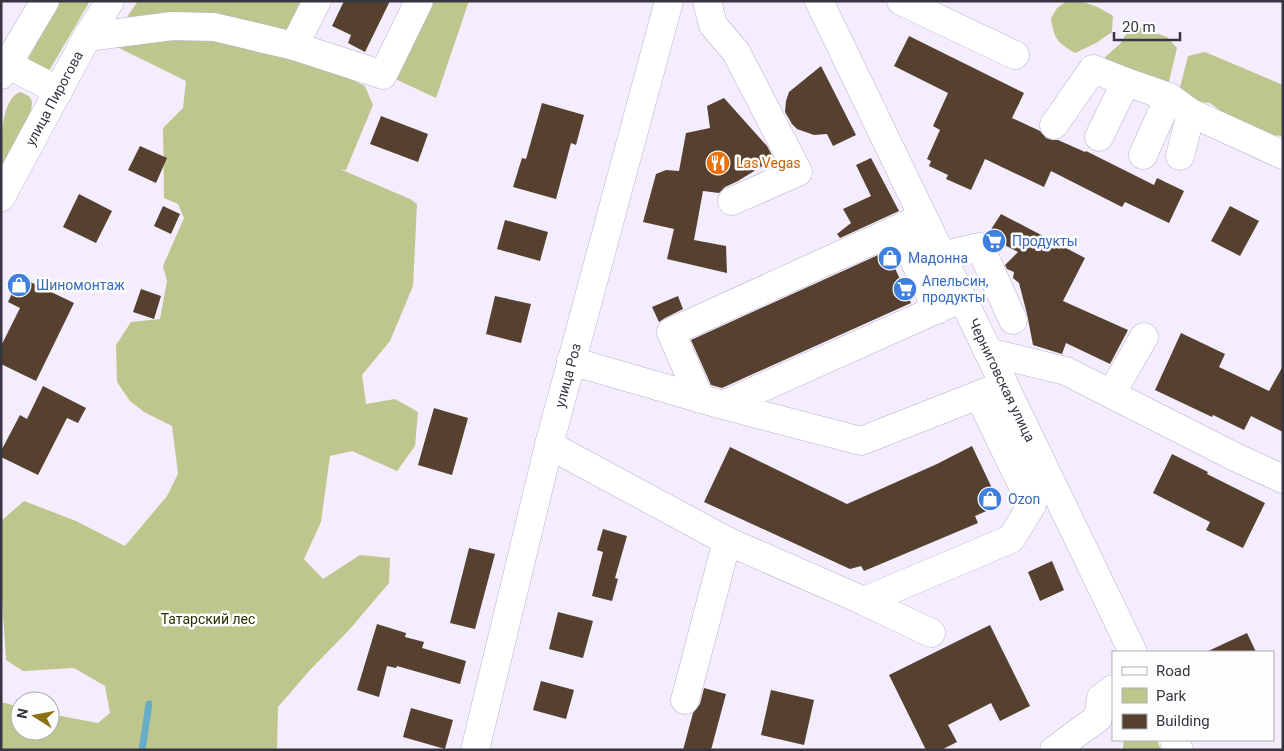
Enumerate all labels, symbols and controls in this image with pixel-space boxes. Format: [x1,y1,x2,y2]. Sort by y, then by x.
scale bar [1114,10,1180,42]
text: 20 m [1122,18,1156,36]
street label: улица Пирогова [22,48,86,149]
restaurant icon: Las Vegas [705,150,731,176]
place label: Las Vegas [736,155,801,171]
supermarket icon: Продукты [981,228,1007,254]
place label: Продукты [1012,233,1078,249]
shop icon: Мадонна [877,245,903,271]
place label: Мадонна [908,250,968,266]
shop icon: Шиномонтаж [6,272,32,298]
place label: Апельсин, продукты [922,273,989,305]
supermarket icon: Апельсин, продукты [892,276,918,302]
place label: Шиномонтаж [36,277,125,293]
street label: Черниговская улица [965,316,1038,444]
street label: улица Роз [552,342,584,409]
shop icon: Ozon [977,486,1003,512]
place label: Ozon [1008,491,1040,507]
park label: Татарский лес [161,611,255,627]
legend [1112,651,1274,741]
text: Road [1156,662,1190,680]
text: Park [1156,687,1187,705]
north arrow [10,691,60,741]
text: N [13,707,31,720]
text: Building [1156,712,1210,730]

